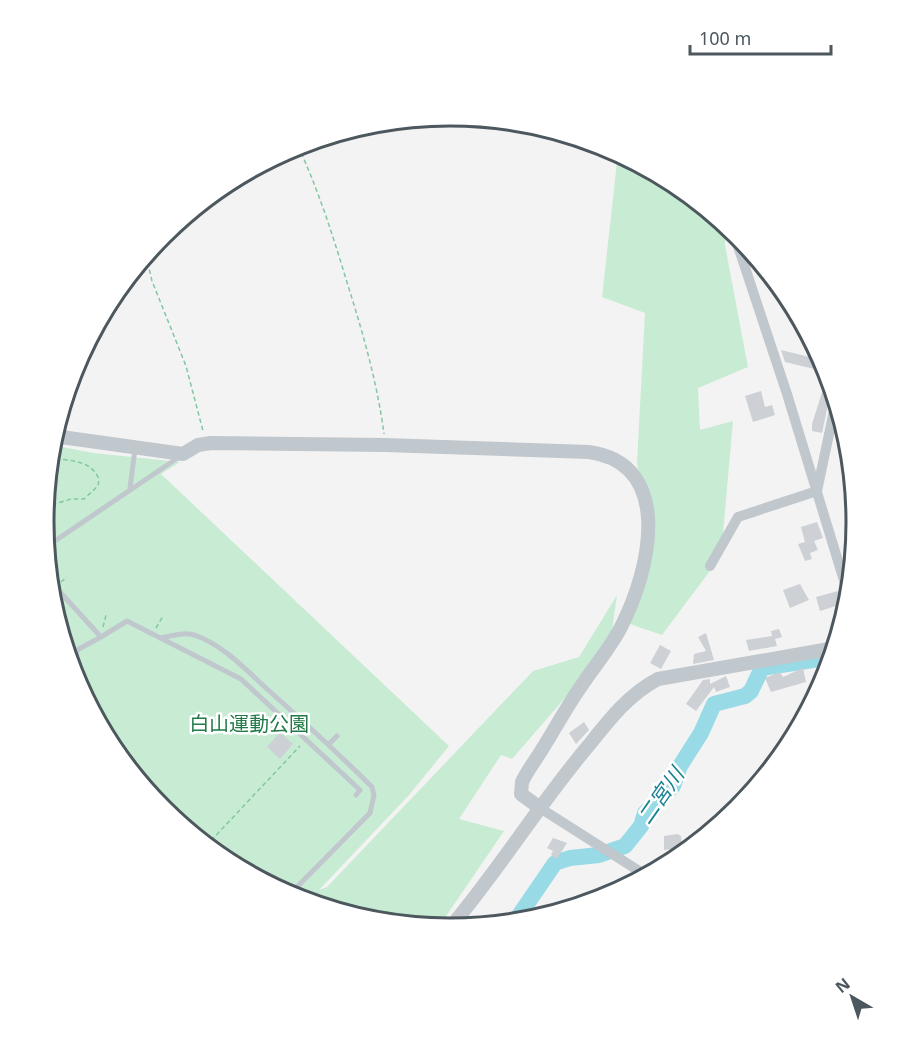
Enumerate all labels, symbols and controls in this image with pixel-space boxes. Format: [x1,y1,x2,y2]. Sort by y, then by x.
scale bar [690,18,831,56]
text: 100 m [699,26,751,50]
park label: 白山運動公園 [189,710,309,737]
water label: 二宮川 [631,760,691,829]
north arrow [822,967,882,1027]
text: N [831,973,855,998]

